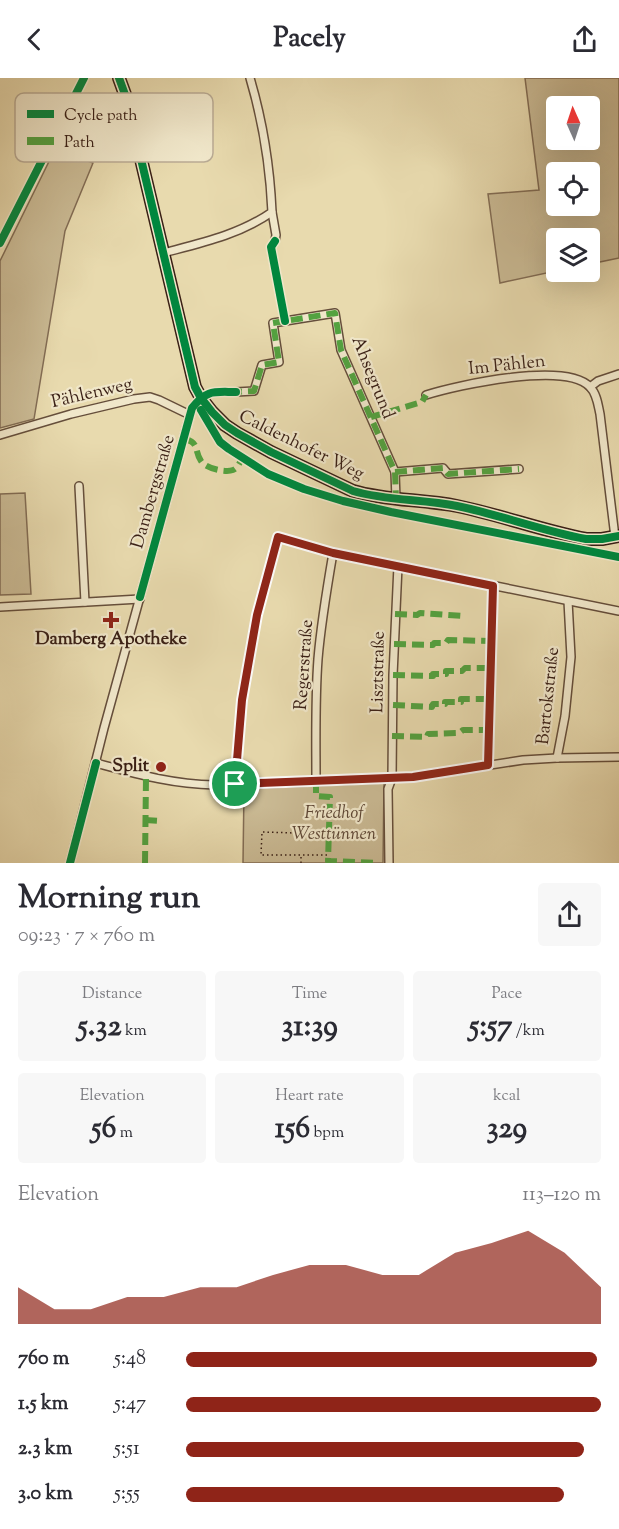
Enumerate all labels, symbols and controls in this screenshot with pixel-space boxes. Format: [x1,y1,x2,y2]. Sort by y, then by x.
text: Pacely [273,20,346,59]
icon: back [18,23,51,56]
icon: share [568,23,601,56]
legend [15,93,213,162]
north arrow [546,96,600,150]
map controls [546,96,600,282]
text: Cycle path [64,105,138,128]
text: Path [64,132,95,155]
button: locate [546,162,600,216]
button: layers [546,228,600,282]
street label: Ahsegrund [344,333,400,423]
street label: Im Pählen [467,349,547,383]
street label: Pählenweg [49,372,135,416]
street label: Caldenhofer Weg [234,404,368,488]
street label: Dambergstraße [125,432,183,552]
marker: Damberg Apotheke [104,613,118,627]
street label: Regerstraße [289,619,321,711]
place label: Damberg Apotheke [35,627,187,653]
street label: Lisztstraße [365,631,393,713]
street label: Bartokstraße [531,646,567,746]
place label: Split [112,754,150,780]
pin [209,758,260,809]
marker: Split [154,760,168,774]
icon: arrive [218,767,251,800]
park label: Friedhof Westtünnen [292,801,377,848]
text: Morning run [18,875,200,923]
button: share [538,883,601,946]
text: 09:23 · 7 × 760 m [18,922,155,951]
text: Distance [82,983,142,1006]
text: Time [292,983,327,1006]
text: Pace [492,983,522,1006]
text: 5.32 [77,1006,121,1049]
text: 31:39 [281,1006,338,1049]
text: 5:57 [469,1006,512,1049]
text: km [121,1020,147,1043]
text: /km [512,1020,545,1043]
text: Elevation [80,1085,145,1108]
text: Heart rate [275,1085,344,1108]
text: kcal [493,1085,521,1108]
text: 56 [91,1108,116,1151]
text: 156 [275,1108,310,1151]
text: 329 [486,1108,527,1151]
text: m [116,1122,133,1145]
text: bpm [310,1122,344,1145]
text: Elevation [18,1181,99,1210]
text: 113–120 m [522,1181,601,1210]
text: 760 m [18,1345,69,1374]
text: 5:48 [114,1345,146,1374]
text: 1.5 km [18,1390,68,1419]
text: 5:47 [114,1390,146,1419]
text: 2.3 km [18,1435,72,1464]
text: 5:51 [114,1435,140,1464]
text: 3.0 km [18,1480,73,1509]
text: 5:55 [114,1480,140,1509]

